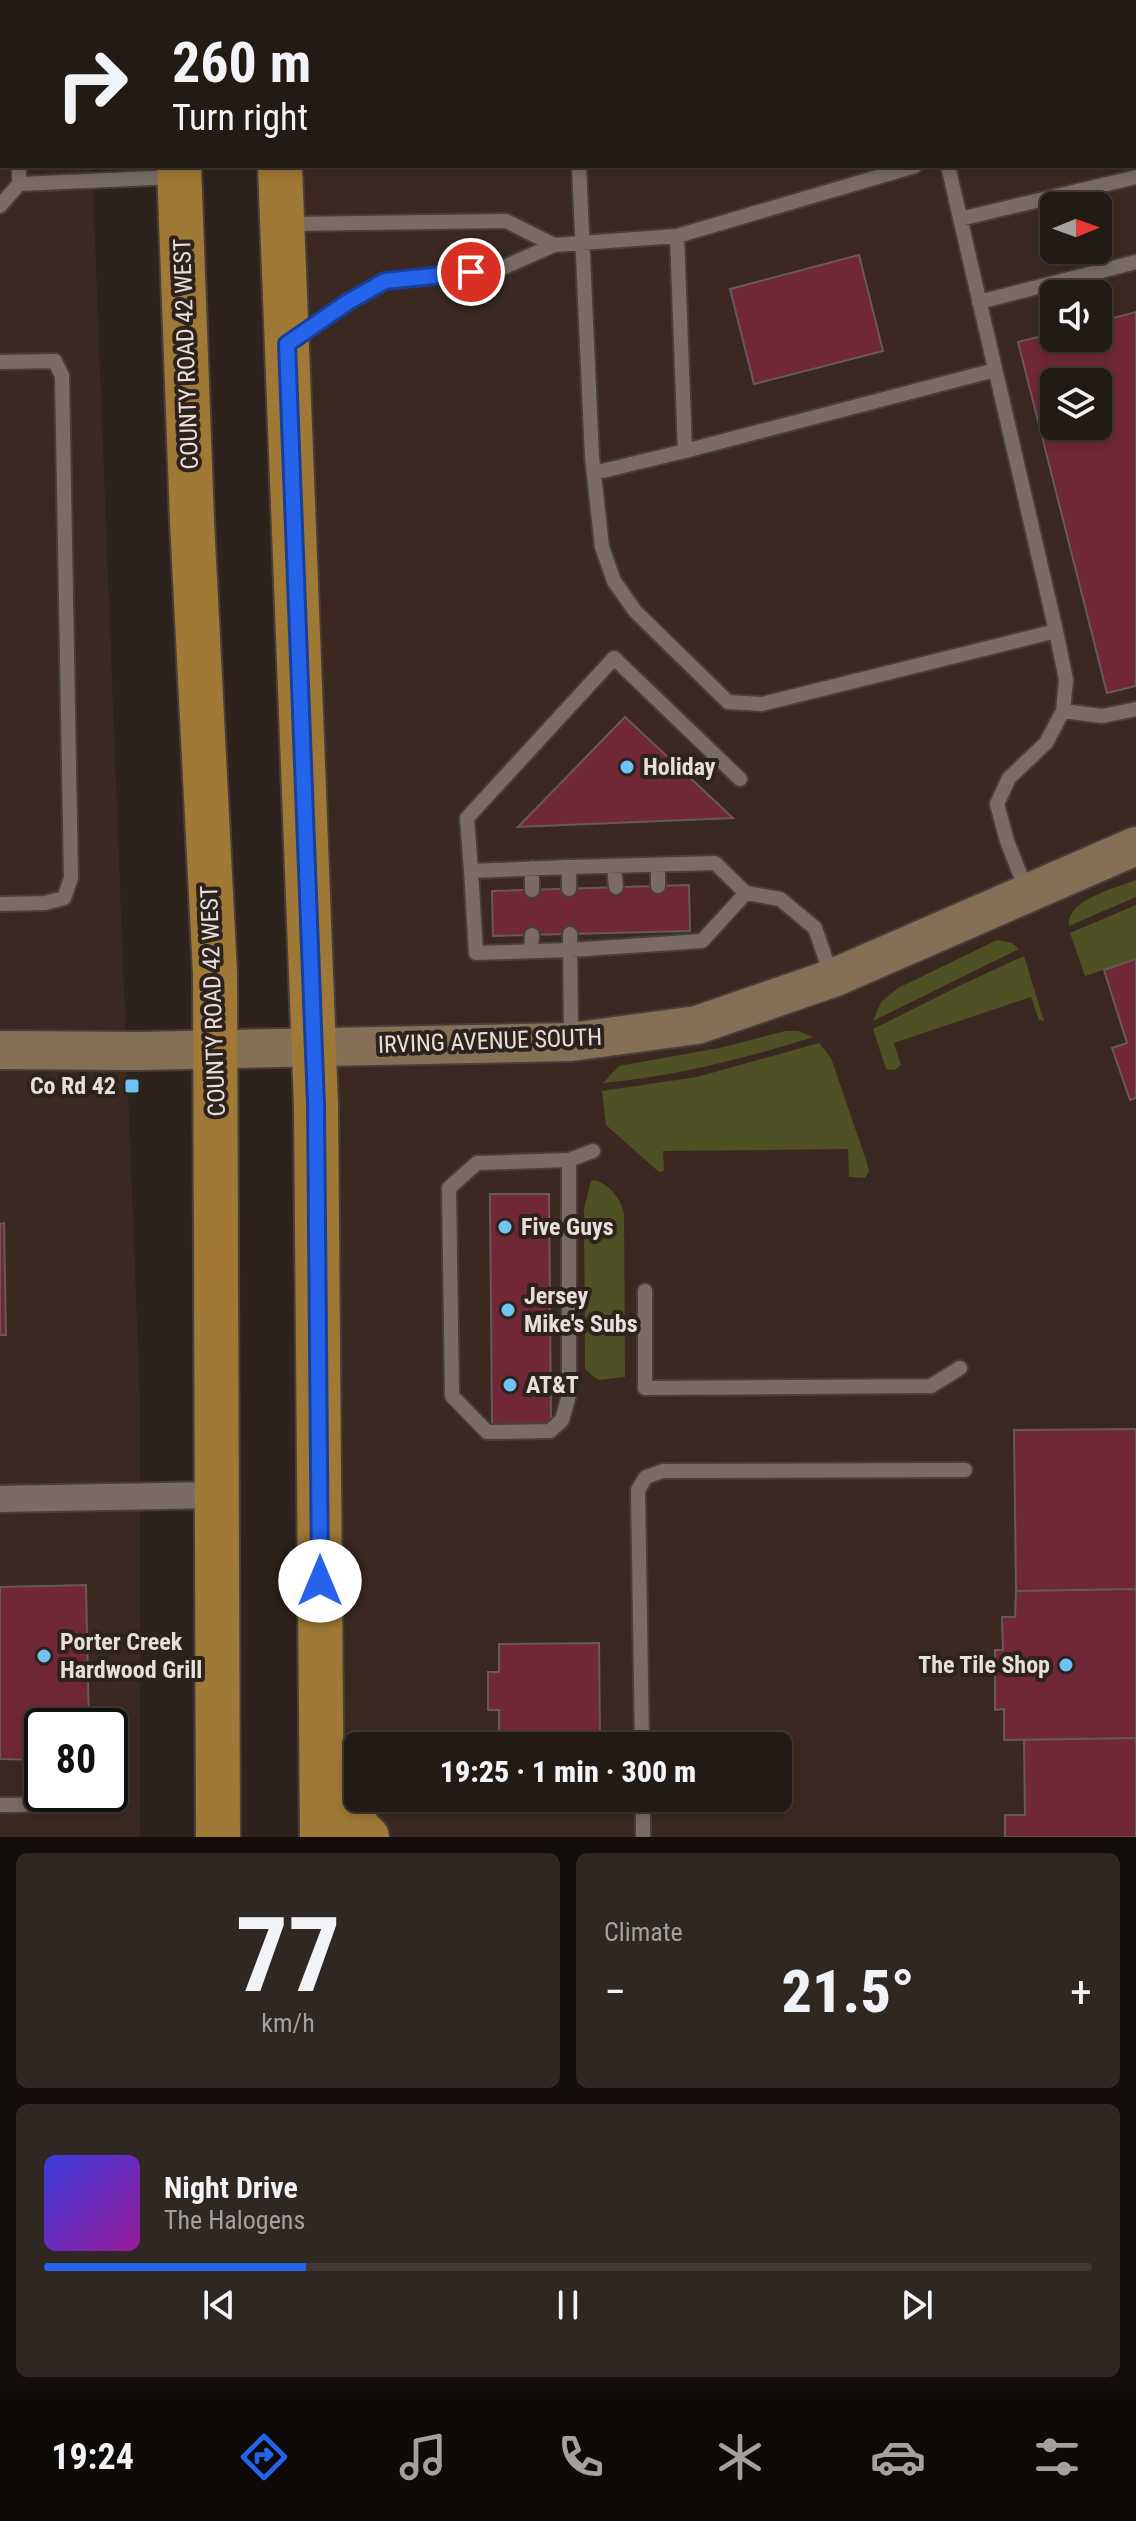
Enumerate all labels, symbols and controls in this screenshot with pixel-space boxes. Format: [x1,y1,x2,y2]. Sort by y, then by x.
text: 260 m [172,30,311,96]
icon: right [40,32,144,136]
text: Turn right [172,97,308,139]
north arrow [1040,192,1112,264]
map controls [1040,192,1112,440]
street label: COUNTY ROAD 42 WEST [168,238,204,470]
pin [437,238,505,306]
icon: arrive [449,250,493,294]
button: sound [1040,280,1112,352]
button: layers [1040,368,1112,440]
place label: Holiday [643,753,716,781]
marker: Holiday [618,758,636,776]
street label: COUNTY ROAD 42 WEST [195,885,231,1117]
street label: IRVING AVENUE SOUTH [377,1023,603,1059]
place label: Co Rd 42 [30,1072,116,1100]
marker: Co Rd 42 [123,1077,141,1095]
place label: Five Guys [521,1213,614,1241]
marker: Five Guys [496,1218,514,1236]
place label: Jersey Mike's Subs [524,1282,638,1338]
marker: Jersey Mike's Subs [499,1301,517,1319]
place label: AT&T [526,1371,579,1399]
marker: AT&T [501,1376,519,1394]
position arrow [278,1539,362,1623]
place label: Porter Creek Hardwood Grill [60,1628,202,1684]
marker: Porter Creek Hardwood Grill [35,1647,53,1665]
place label: The Tile Shop [918,1651,1050,1679]
marker: The Tile Shop [1057,1656,1075,1674]
speed limit sign: 80 [24,1708,128,1812]
text: 19:25 · 1 min · 300 m [440,1754,696,1789]
text: 77 [235,1895,341,2016]
text: Climate [604,1917,683,1947]
text: 21.5° [782,1956,915,2027]
text: − [604,1966,626,2018]
text: + [1070,1966,1092,2018]
text: km/h [261,2008,315,2038]
text: Night Drive [164,2170,298,2205]
text: The Halogens [164,2205,305,2235]
icon: previous [197,2283,241,2327]
icon: pause [546,2283,590,2327]
icon: next [895,2283,939,2327]
icon: directions [236,2429,292,2485]
icon: music [395,2429,451,2485]
icon: phone [553,2429,609,2485]
icon: climate [712,2429,768,2485]
icon: car [870,2429,926,2485]
icon: filters [1029,2429,1085,2485]
text: 19:24 [51,2436,134,2478]

